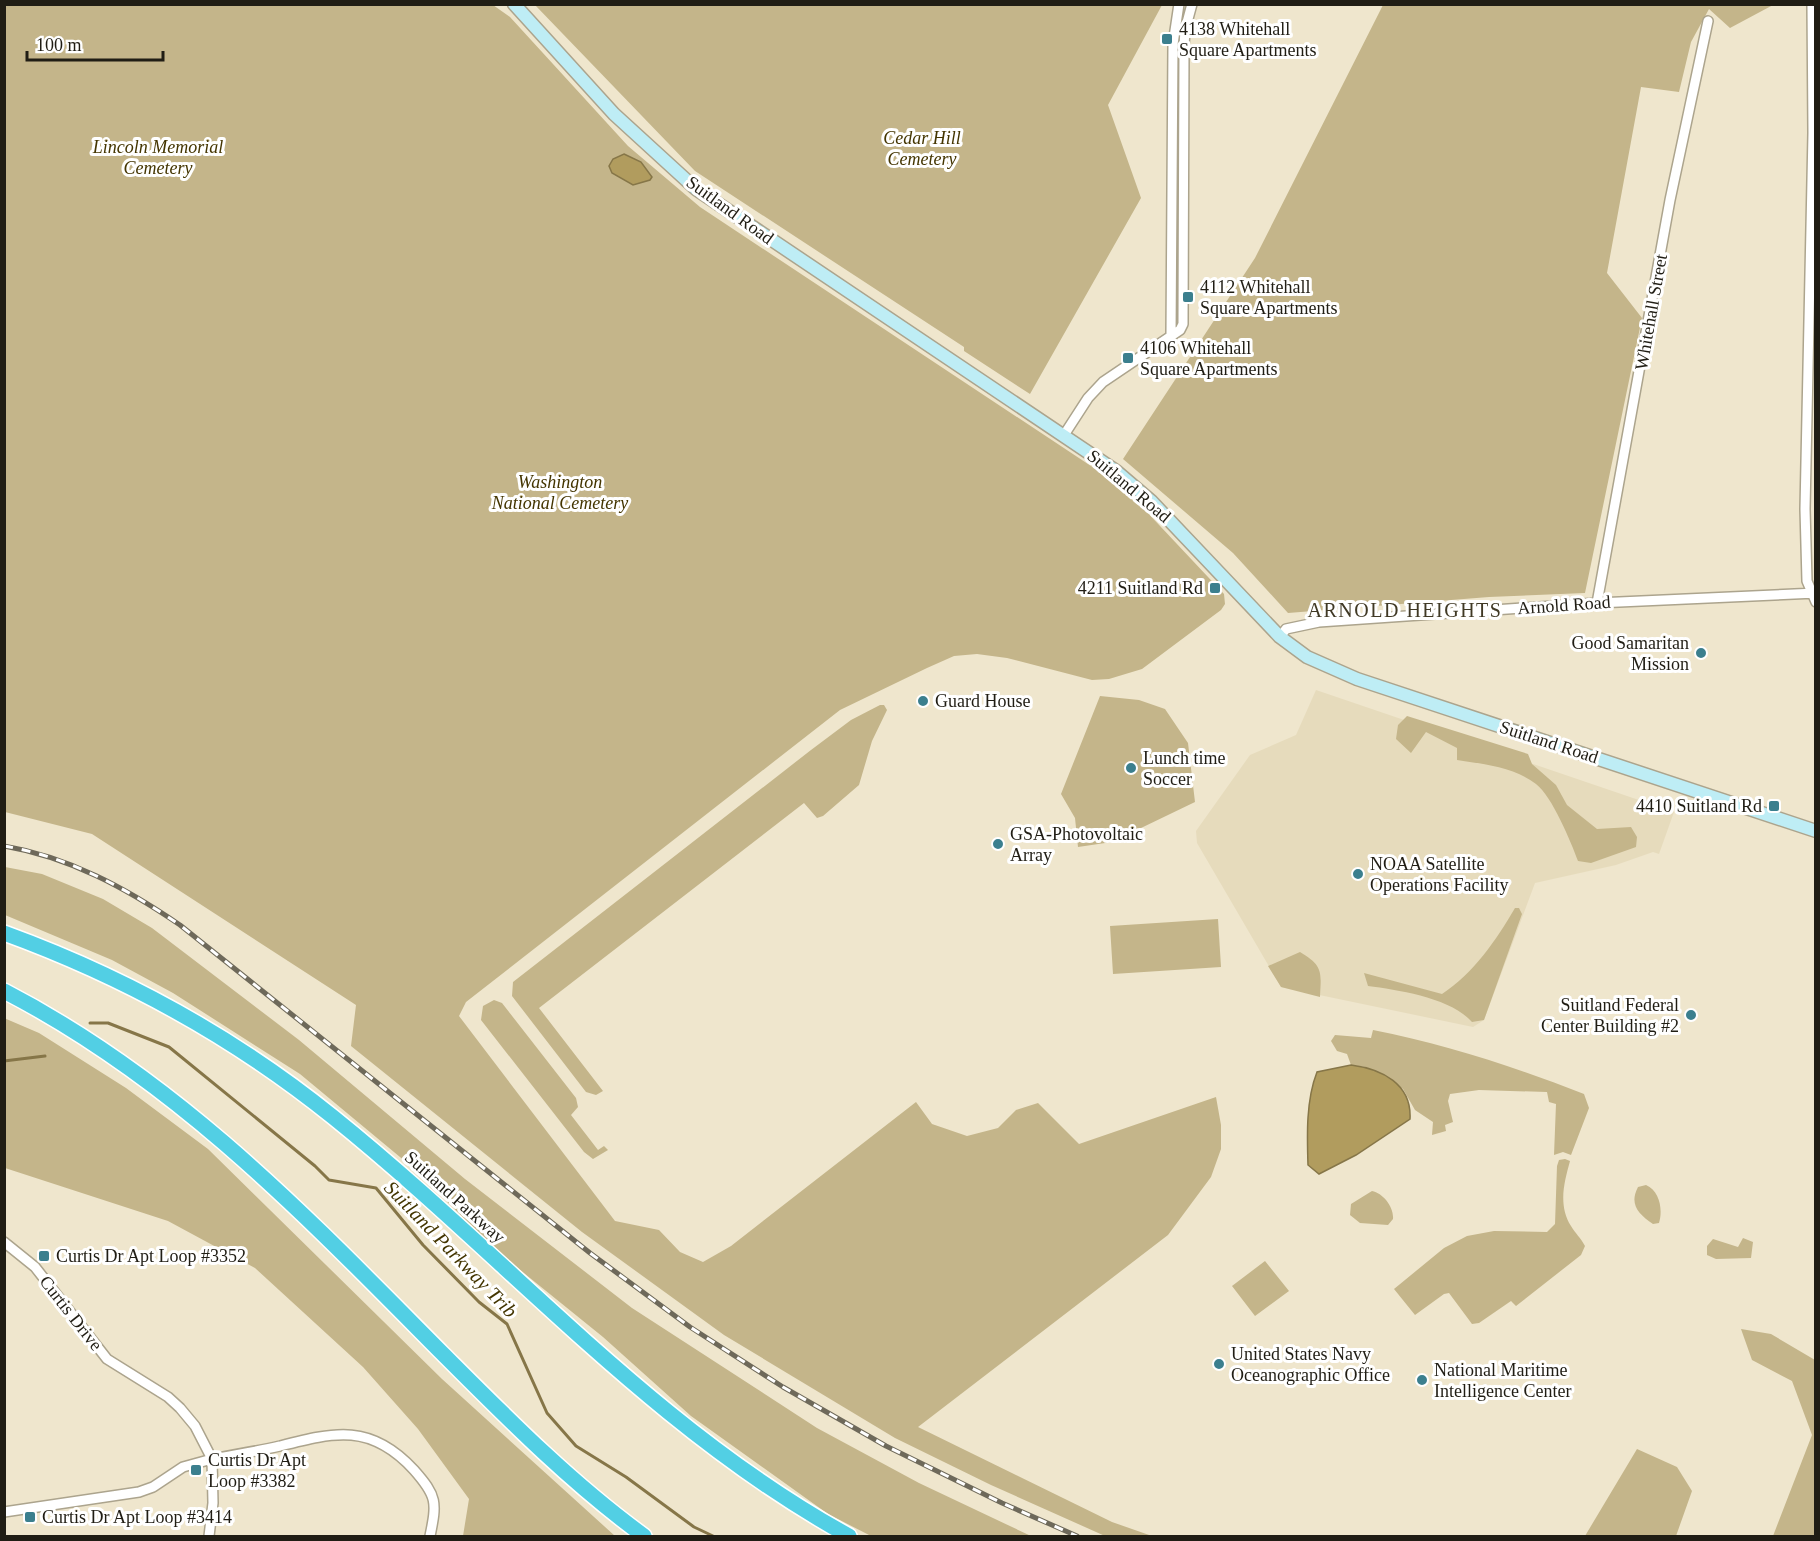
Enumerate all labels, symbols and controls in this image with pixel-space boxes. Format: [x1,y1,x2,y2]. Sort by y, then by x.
place label: 4138 Whitehall Square Apartments [1179,19,1316,60]
scale bar [27,24,164,62]
marker: 4138 Whitehall Square Apartments [1160,32,1174,46]
text: 100 m [36,35,82,55]
park label: Cedar Hill Cemetery [883,128,961,169]
park label: Lincoln Memorial Cemetery [92,137,223,178]
street label: Suitland Road [683,172,777,248]
street label: Whitehall Street [1631,252,1671,372]
place label: 4112 Whitehall Square Apartments [1200,277,1337,318]
marker: 4112 Whitehall Square Apartments [1181,290,1195,304]
place label: 4106 Whitehall Square Apartments [1140,338,1277,379]
marker: 4106 Whitehall Square Apartments [1121,351,1135,365]
street label: Suitland Road [1083,445,1175,527]
park label: Washington National Cemetery [491,472,628,513]
place label: 4211 Suitland Rd [1078,578,1203,598]
marker: 4211 Suitland Rd [1208,581,1222,595]
street label: Arnold Road [1517,592,1611,618]
district label: ARNOLD HEIGHTS [1308,599,1502,621]
place label: Good Samaritan Mission [1572,633,1689,674]
marker: Good Samaritan Mission [1694,646,1708,660]
place label: Guard House [935,691,1030,711]
marker: Guard House [916,694,930,708]
street label: Suitland Road [1497,717,1601,767]
place label: Lunch time Soccer [1143,748,1225,789]
marker: Lunch time Soccer [1124,761,1138,775]
place label: 4410 Suitland Rd [1636,796,1762,816]
marker: 4410 Suitland Rd [1767,799,1781,813]
place label: GSA-Photovoltaic Array [1010,824,1143,865]
marker: GSA-Photovoltaic Array [991,837,1005,851]
place label: NOAA Satellite Operations Facility [1370,854,1508,895]
marker: NOAA Satellite Operations Facility [1351,867,1365,881]
place label: Suitland Federal Center Building #2 [1541,995,1679,1036]
marker: Suitland Federal Center Building #2 [1684,1008,1698,1022]
street label: Suitland Parkway [401,1147,509,1247]
water label: Suitland Parkway Trib [379,1176,522,1322]
place label: Curtis Dr Apt Loop #3352 [56,1246,246,1266]
marker: Curtis Dr Apt Loop #3352 [37,1249,51,1263]
street label: Curtis Drive [36,1272,106,1354]
place label: United States Navy Oceanographic Office [1231,1344,1390,1385]
marker: United States Navy Oceanographic Office [1212,1357,1226,1371]
place label: National Maritime Intelligence Center [1434,1360,1571,1401]
marker: National Maritime Intelligence Center [1415,1373,1429,1387]
place label: Curtis Dr Apt Loop #3382 [208,1450,306,1491]
marker: Curtis Dr Apt Loop #3382 [189,1463,203,1477]
place label: Curtis Dr Apt Loop #3414 [42,1507,232,1527]
marker: Curtis Dr Apt Loop #3414 [23,1510,37,1524]

